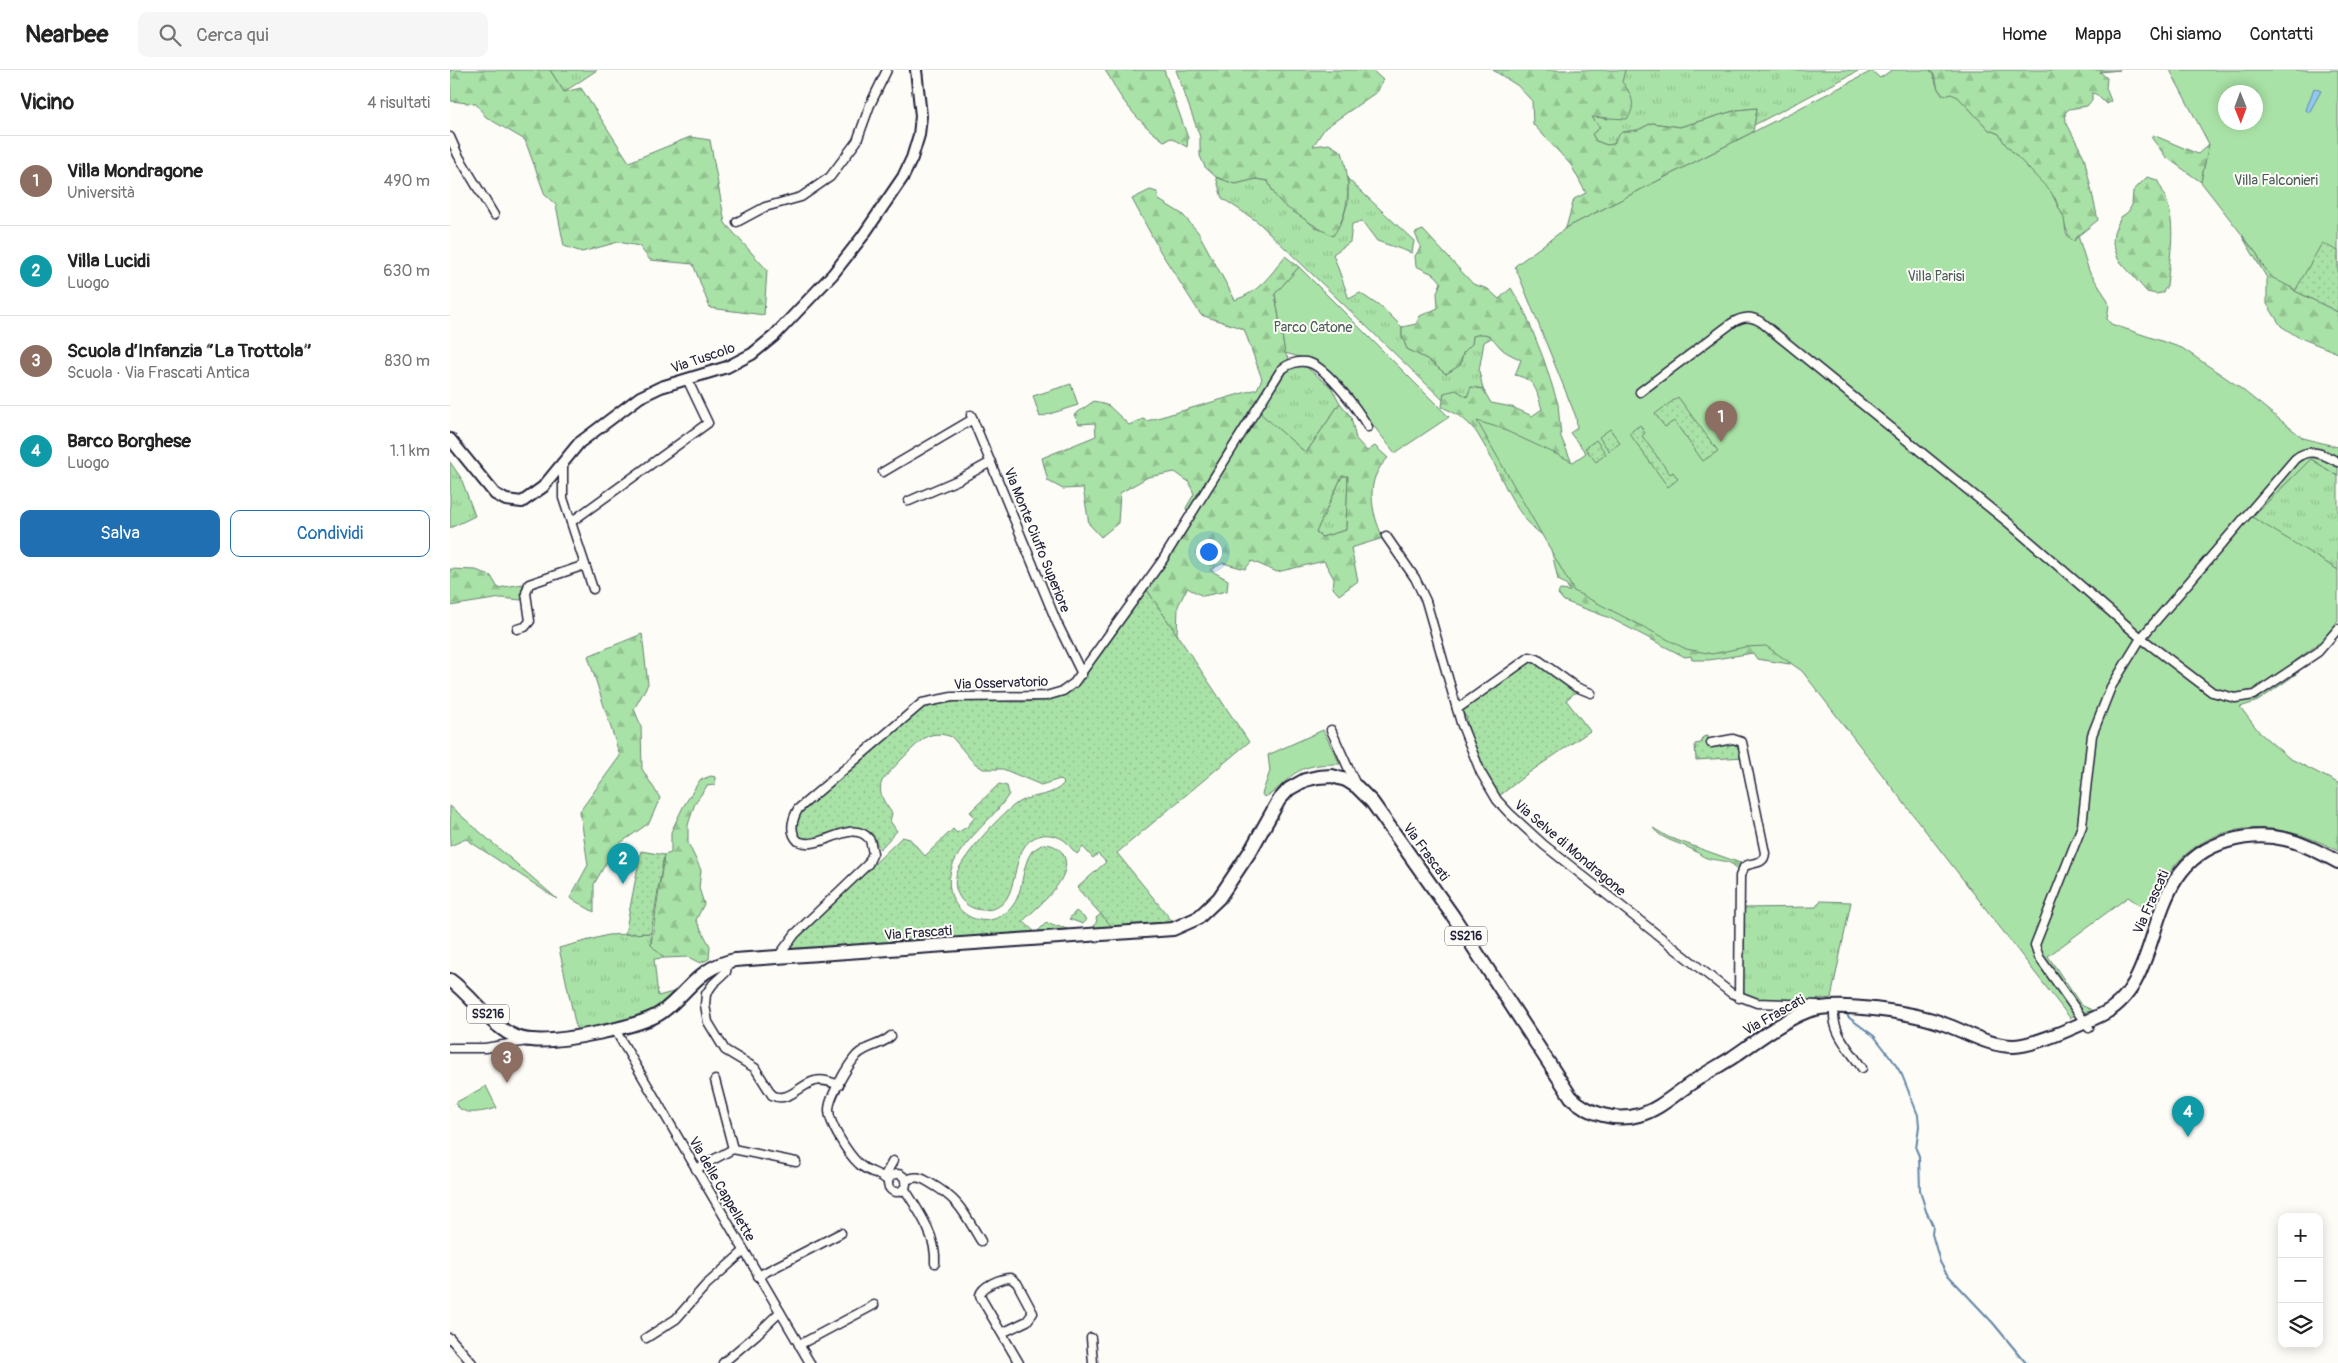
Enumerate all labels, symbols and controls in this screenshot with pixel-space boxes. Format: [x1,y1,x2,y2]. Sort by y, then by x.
search box [138,12,488,57]
text: Nearbee [25,20,108,49]
icon: search [156,21,184,49]
text: Cerca qui [196,23,269,47]
text: Home [2001,23,2047,46]
text: Mappa [2075,23,2121,46]
text: Chi siamo [2149,23,2222,46]
text: Contatti [2250,23,2313,46]
north arrow [2218,85,2263,130]
text: Vicino [20,89,74,116]
text: 4 risultati [367,93,430,113]
text: Villa Mondragone [67,159,203,183]
text: 1 [33,171,39,191]
text: 490 m [384,171,430,191]
park label: Villa Falconieri [2234,172,2318,189]
text: Università [67,183,135,203]
text: Villa Lucidi [67,249,150,273]
text: 2 [32,261,40,281]
text: 630 m [383,261,430,281]
park label: Villa Parisi [1907,268,1965,285]
text: Luogo [67,273,109,293]
park label: Parco Catone [1274,319,1353,336]
text: Scuola d’Infanzia “La Trottola” [67,339,311,363]
street label: Via Tuscolo [669,339,738,377]
text: 3 [32,351,40,371]
text: 830 m [384,351,430,371]
text: Scuola · Via Frascati Antica [67,363,250,383]
pin: 1 [1705,401,1737,442]
text: Barco Borghese [67,429,191,453]
text: 4 [31,441,41,461]
text: 1.1 km [390,441,430,461]
text: Luogo [67,453,109,473]
street label: Via Monte Ciuffo Superiore [1000,465,1074,615]
button: Salva [20,510,220,557]
button: Condividi [230,510,430,557]
your location [1196,539,1222,565]
street label: Via Osservatorio [954,673,1049,693]
street label: Via Selve di Mondragone [1511,796,1629,900]
street label: Via Frascati [1399,820,1453,885]
pin: 2 [607,843,639,884]
street label: Via Frascati [2129,867,2173,937]
street label: Via Frascati [884,922,953,944]
road number: SS216 [1445,926,1487,946]
street label: Via Frascati [1740,991,1808,1039]
road number: SS216 [467,1004,509,1024]
pin: 3 [491,1042,523,1083]
pin: 4 [2172,1096,2204,1137]
street label: Via delle Cappellette [685,1134,759,1244]
map controls [2278,1213,2323,1348]
button: + [2278,1213,2323,1258]
button: − [2278,1258,2323,1303]
button: layers [2278,1303,2323,1348]

